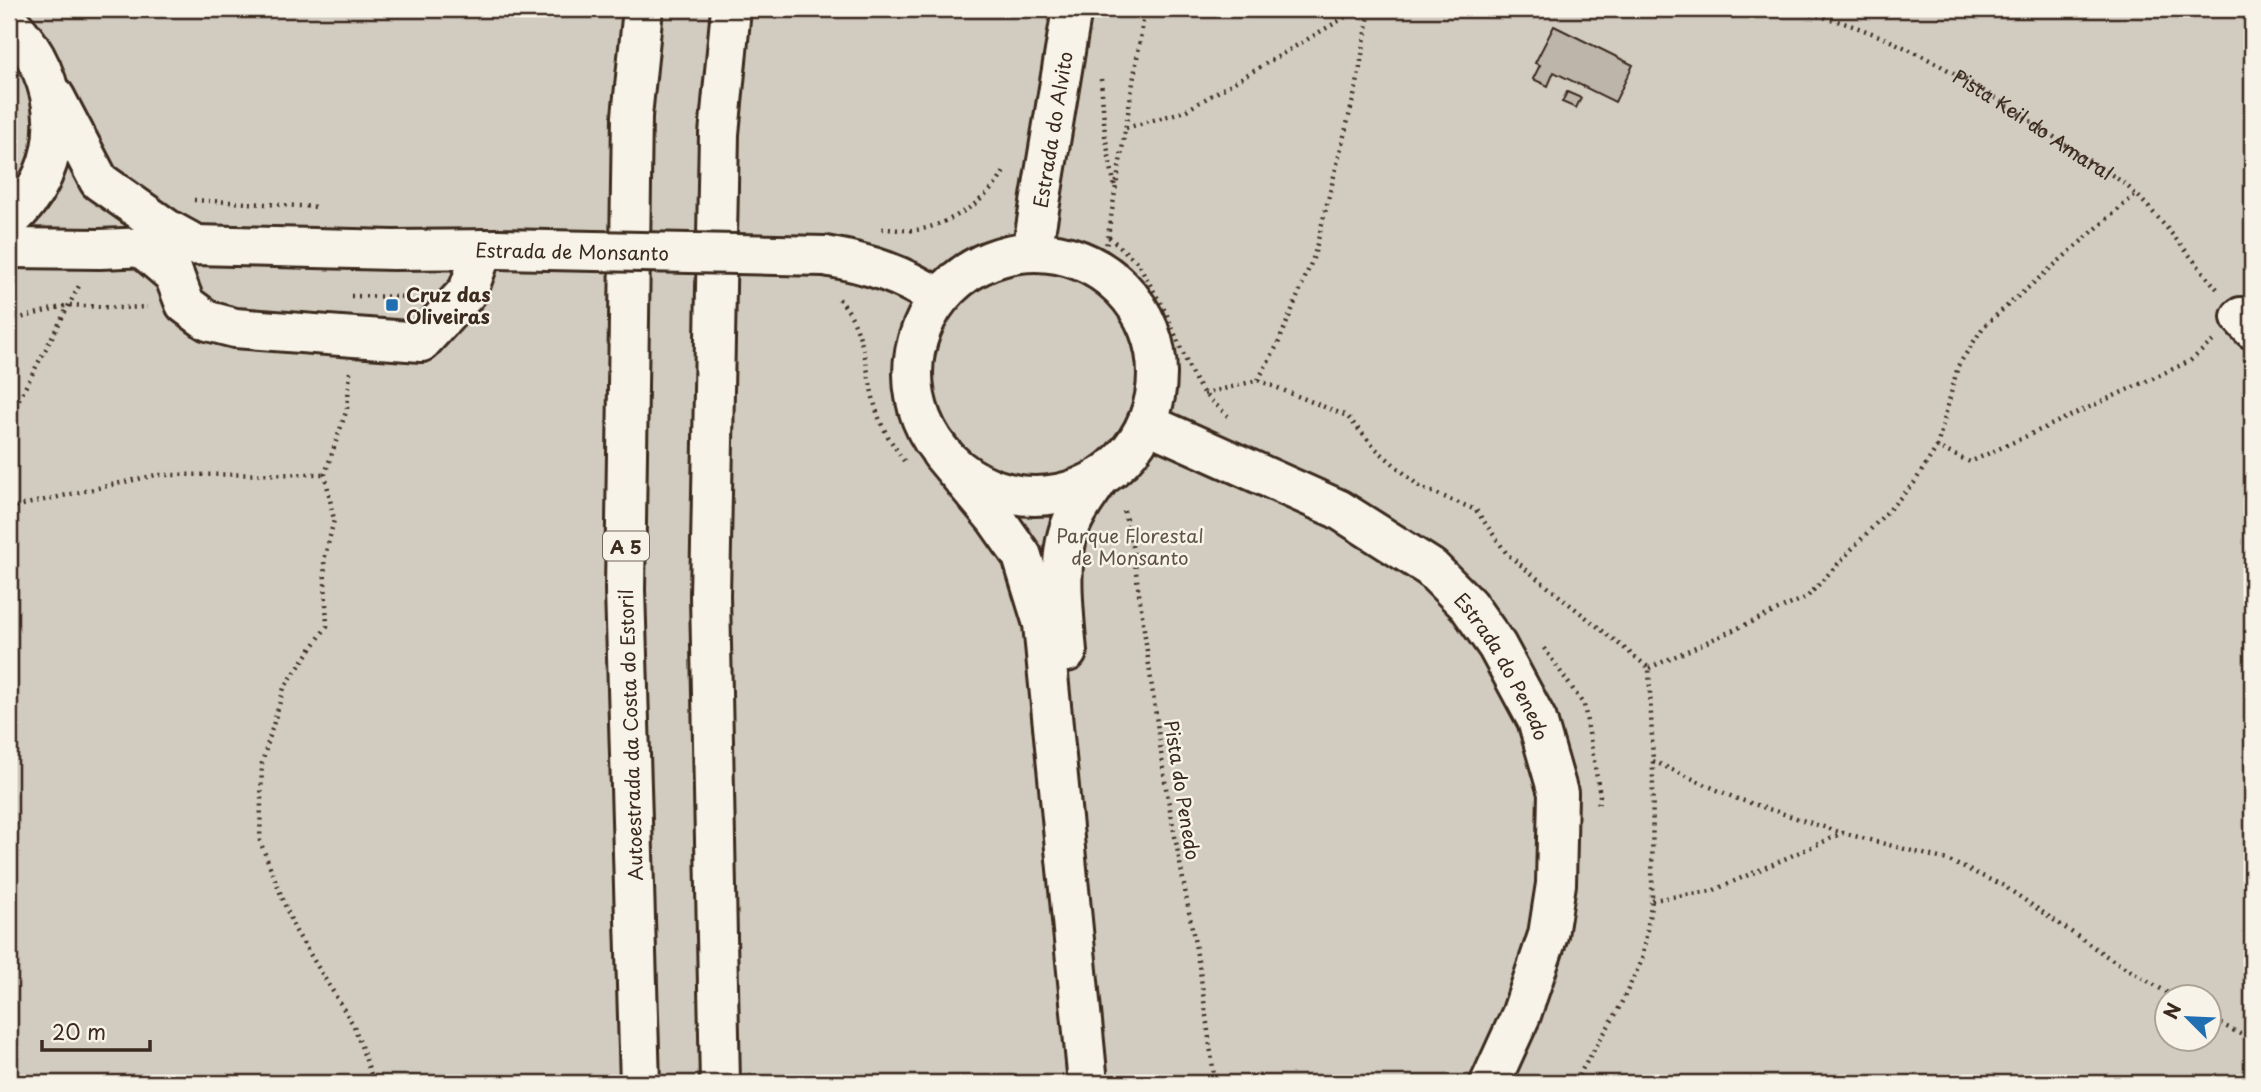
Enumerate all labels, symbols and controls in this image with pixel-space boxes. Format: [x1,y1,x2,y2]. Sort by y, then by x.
street label: Estrada do Alvito [1025,49,1079,210]
street label: Pista Keil do Amaral [1948,62,2119,186]
street label: Estrada de Monsanto [475,235,669,267]
place label: Cruz das Oliveiras [406,280,491,330]
marker: Cruz das Oliveiras [384,297,400,313]
park label: Parque Florestal de Monsanto [1056,521,1204,571]
road number: A 5 [603,532,649,560]
street label: Estrada do Penedo [1448,585,1556,743]
street label: Autoestrada da Costa do Estoril [611,589,649,881]
street label: Pista do Penedo [1158,718,1208,862]
north arrow [2152,984,2222,1054]
text: N [2156,998,2187,1023]
scale bar [42,1008,150,1052]
text: 20 m [52,1015,106,1047]

